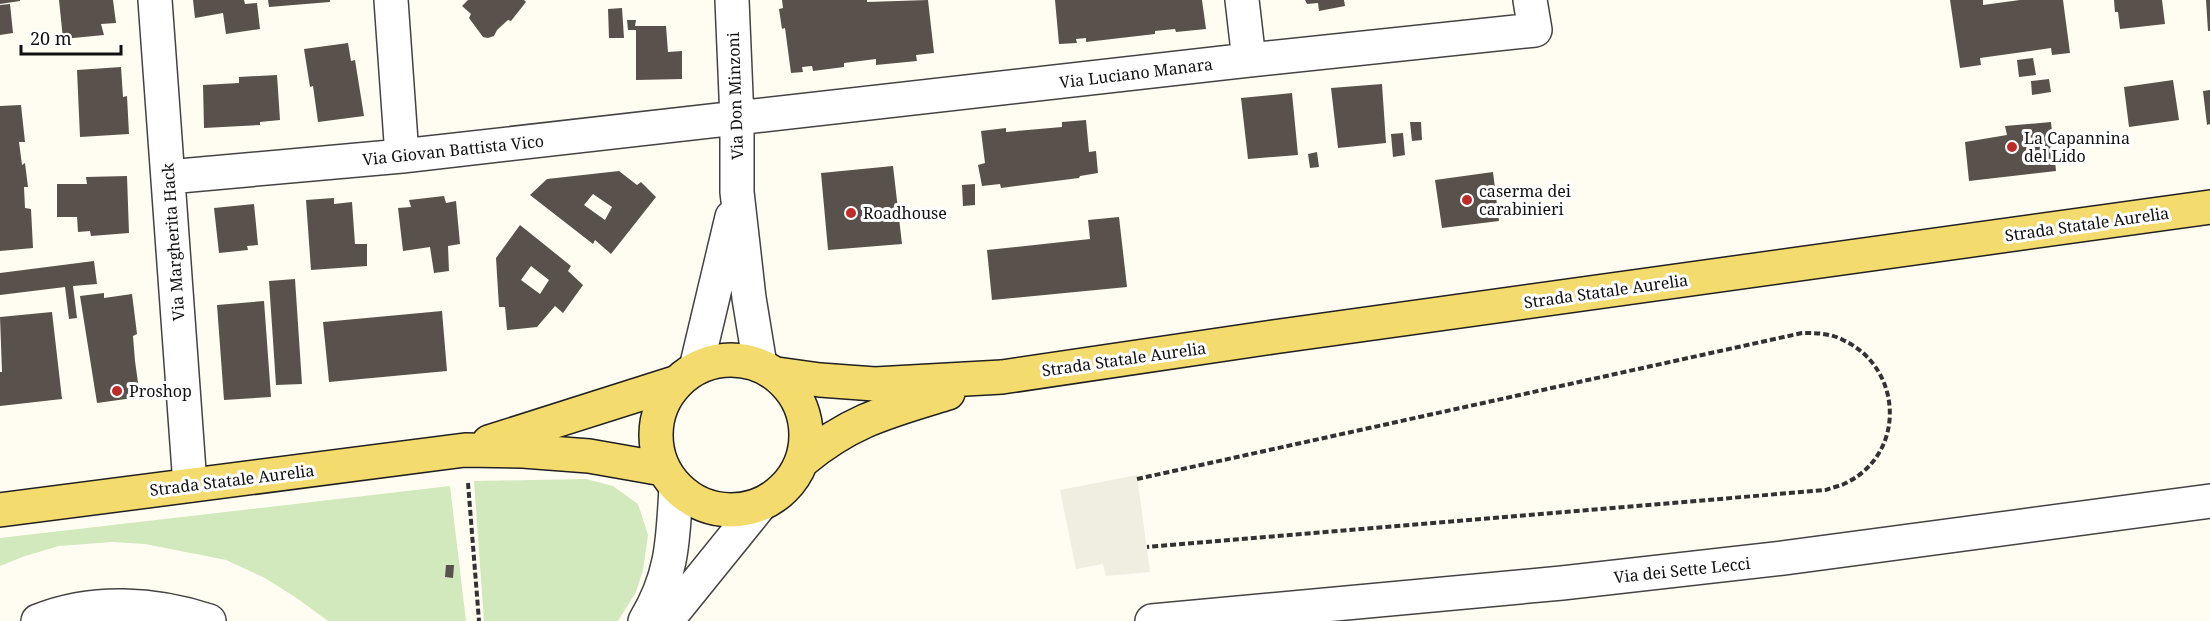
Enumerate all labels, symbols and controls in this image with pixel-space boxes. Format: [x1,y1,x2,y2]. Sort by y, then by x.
scale bar [21,18,122,56]
text: 20 m [30,26,72,50]
street label: Via Don Minzoni [722,32,748,160]
street label: Via Luciano Manara [1058,53,1214,93]
place label: La Capannina del Lido [2024,127,2130,167]
street label: Via Giovan Battista Vico [361,130,545,170]
marker: La Capannina del Lido [2005,140,2019,154]
street label: Via Margherita Hack [156,162,189,322]
place label: caserma dei carabinieri [1479,180,1571,220]
marker: caserma dei carabinieri [1460,193,1474,207]
place label: Roadhouse [863,202,947,224]
street label: Strada Statale Aurelia [2004,202,2170,246]
marker: Roadhouse [844,206,858,220]
street label: Strada Statale Aurelia [1523,269,1689,313]
street label: Strada Statale Aurelia [1041,337,1207,381]
place label: Proshop [129,380,192,402]
marker: Proshop [110,384,124,398]
street label: Strada Statale Aurelia [149,459,315,501]
street label: Via dei Sette Lecci [1613,552,1751,588]

